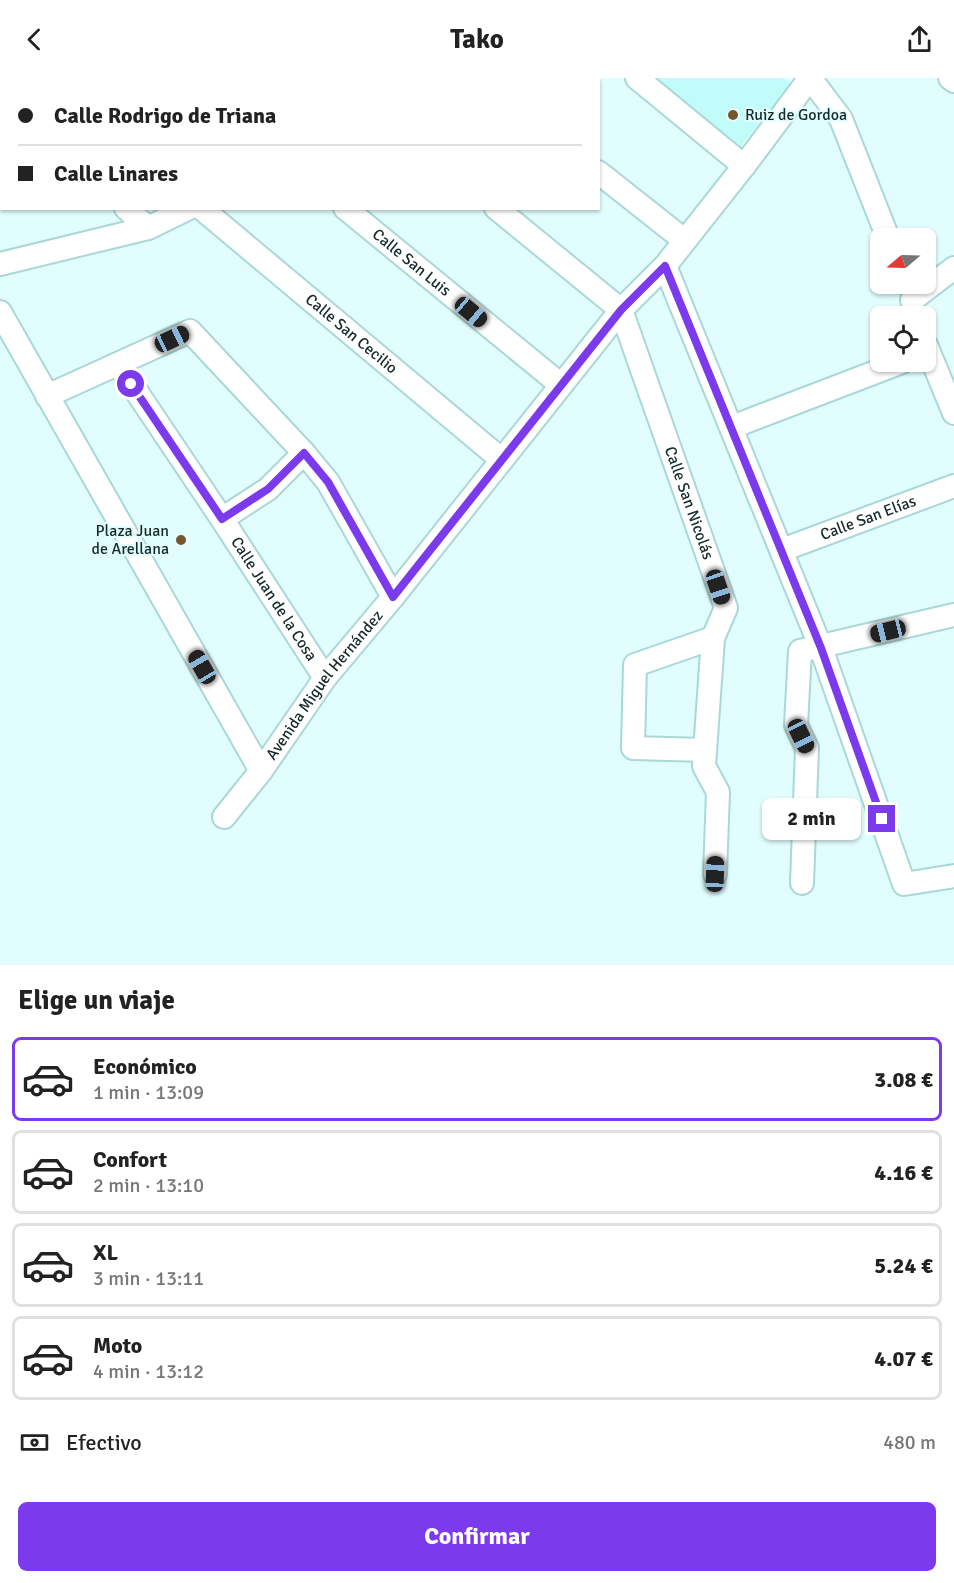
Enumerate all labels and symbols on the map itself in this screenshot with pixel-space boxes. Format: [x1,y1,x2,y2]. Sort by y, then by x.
place label: Ruiz de Gordoa [745,105,847,125]
marker: Ruiz de Gordoa [726,108,740,122]
street label: Calle San Luis [368,224,455,301]
north arrow [870,228,936,294]
street label: Calle San Cecilio [301,289,402,378]
car [451,294,491,330]
car [152,323,192,355]
route start [117,370,144,397]
street label: Calle San Nicolás [660,444,718,562]
street label: Calle San Elías [818,491,919,545]
place label: Plaza Juan de Arellana [91,521,169,559]
marker: Plaza Juan de Arellana [174,533,188,547]
street label: Calle Juan de la Cosa [226,533,321,665]
car [704,567,732,607]
street label: Avenida Miguel Hernández [262,606,388,764]
car [868,618,908,644]
car [185,647,219,687]
car [785,716,817,756]
callout: 2 min [762,798,861,840]
route end [868,805,895,832]
car [705,856,725,892]

